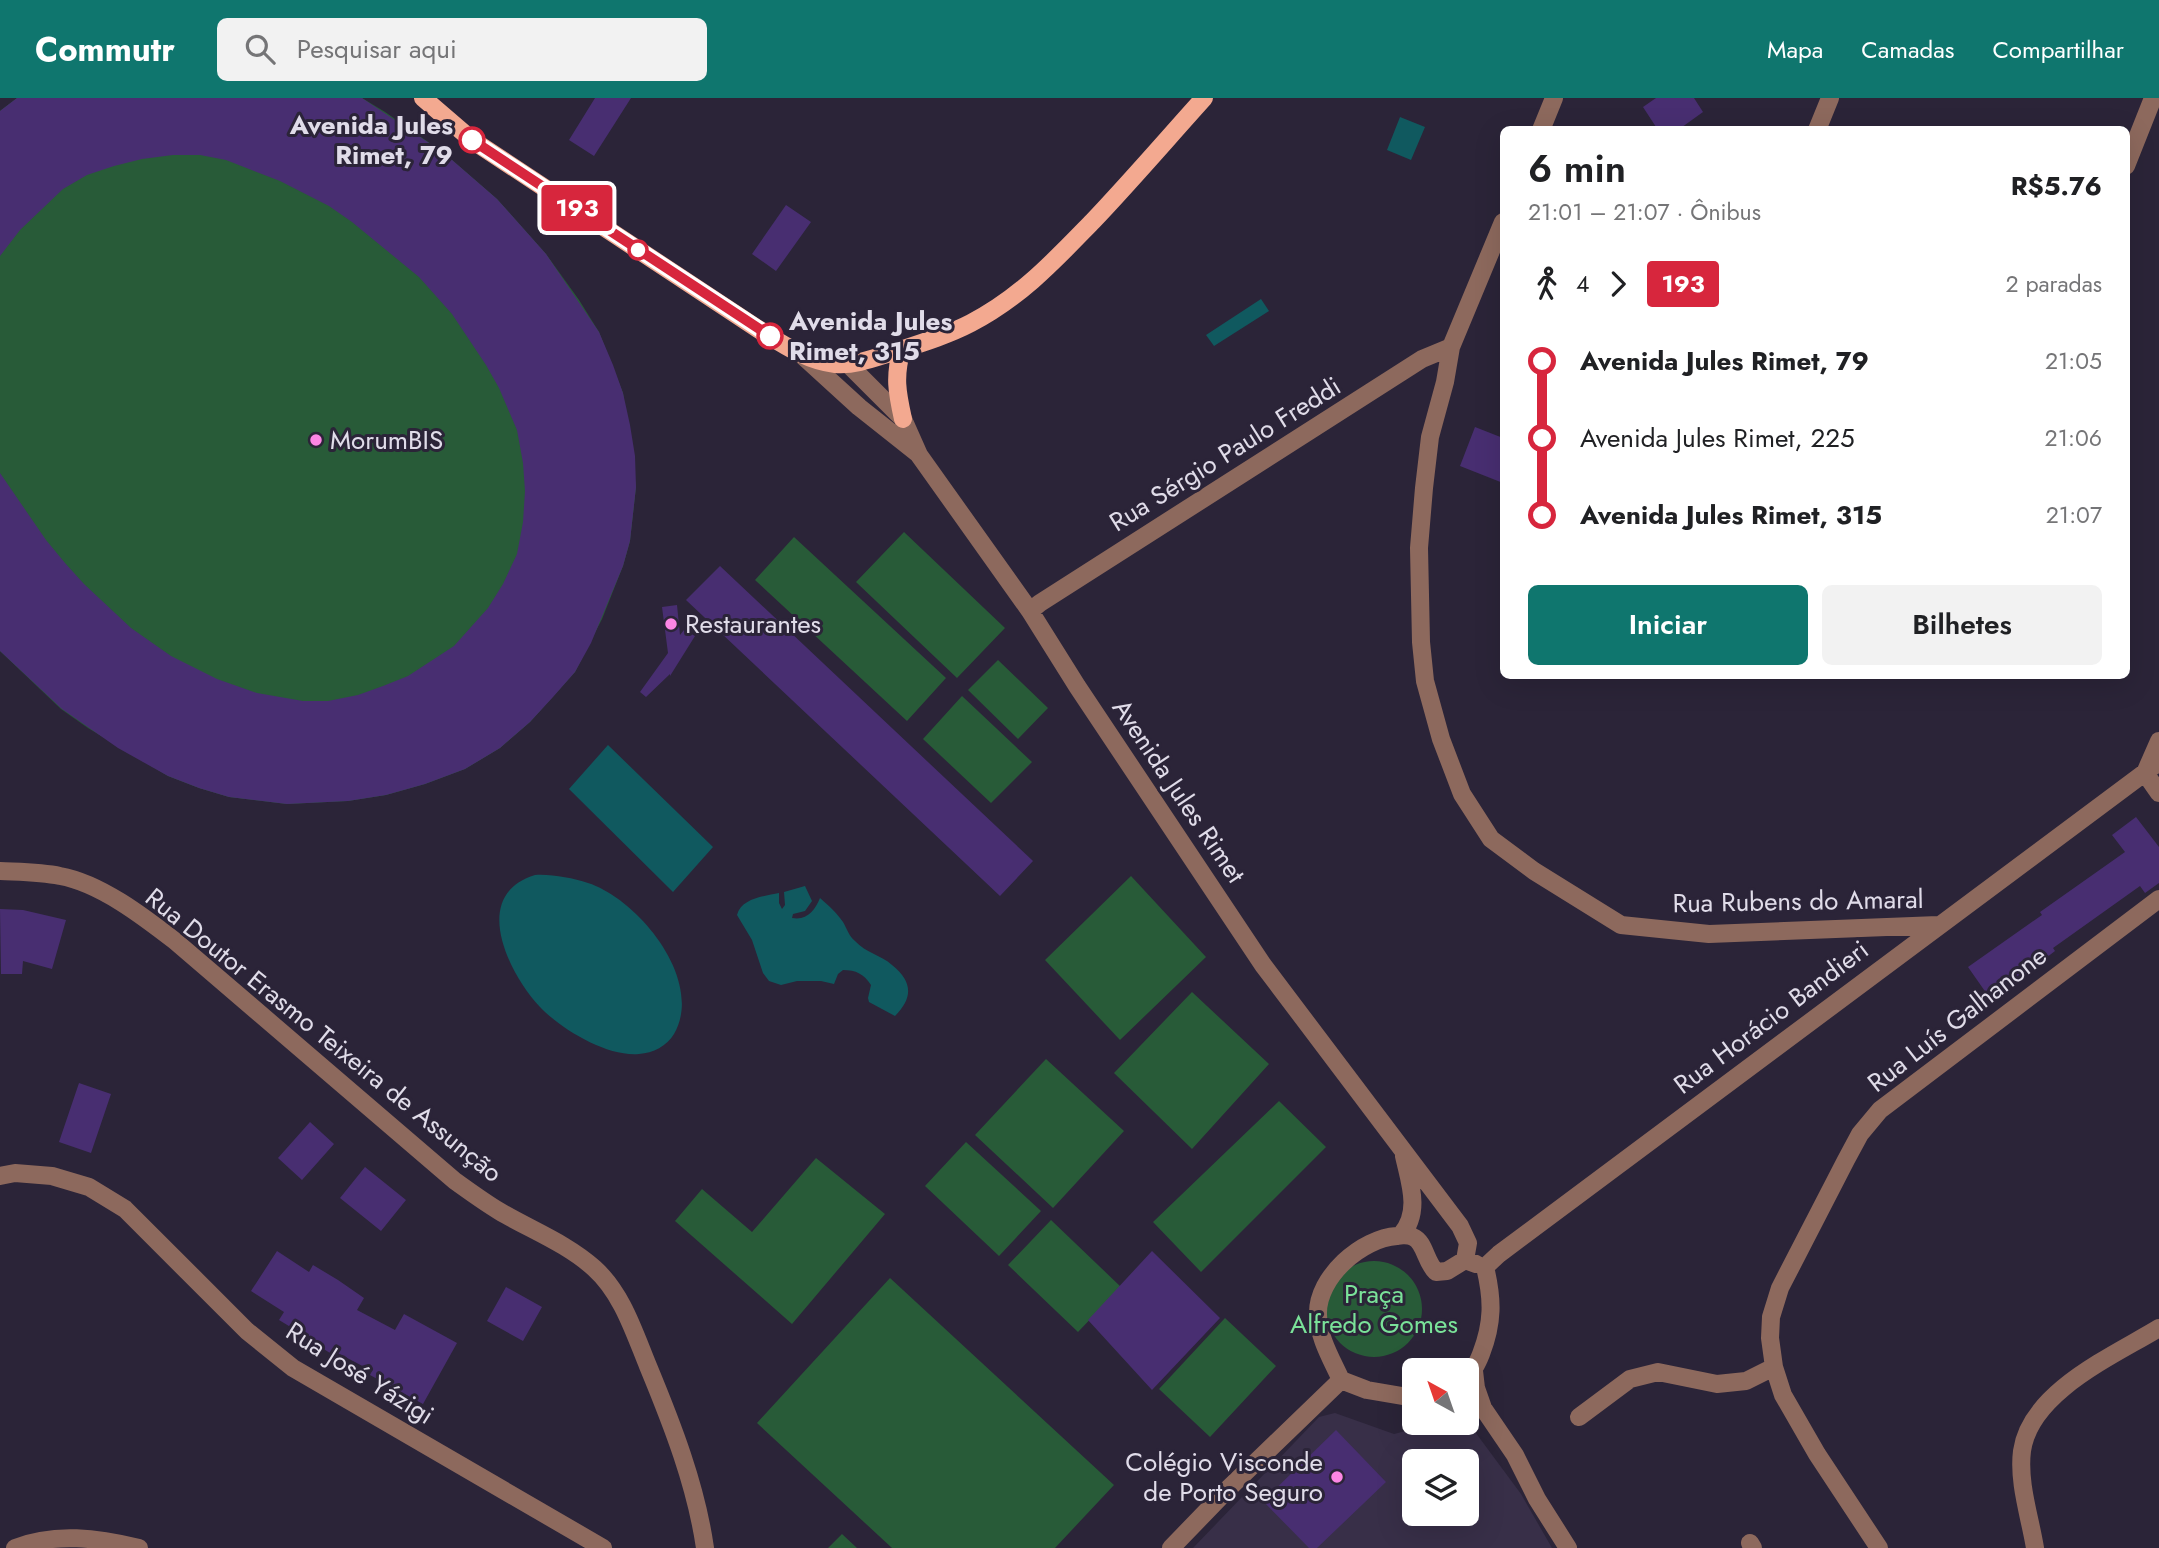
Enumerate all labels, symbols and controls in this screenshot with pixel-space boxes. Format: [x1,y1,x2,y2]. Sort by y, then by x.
search box [217,18,707,81]
text: Commutr [35,26,175,73]
icon: search [241,30,279,68]
text: Pesquisar aqui [297,30,457,68]
text: Mapa [1767,32,1823,67]
text: Camadas [1861,32,1954,67]
text: Compartilhar [1992,32,2124,67]
place label: Avenida Jules Rimet, 79 [289,106,453,174]
marker: Avenida Jules Rimet, 79 [459,127,485,153]
text: 6 min [1528,141,1626,196]
text: R$5.76 [2011,167,2102,205]
line badge: 193 [537,185,617,231]
text: 193 [555,190,599,225]
text: 21:01 – 21:07 · Ônibus [1528,195,1761,229]
unlabelled marker [628,240,648,260]
icon: walk [1528,265,1566,303]
icon: forward [1599,265,1637,303]
text: 193 [1661,266,1705,301]
text: 4 [1576,267,1589,301]
text: 2 paradas [2005,267,2102,301]
place label: Avenida Jules Rimet, 315 [788,302,952,370]
marker: Avenida Jules Rimet, 315 [757,323,783,349]
text: Avenida Jules Rimet, 79 [1580,342,1869,380]
text: 21:05 [2045,344,2102,378]
street label: Rua Sérgio Paulo Freddi [1102,367,1348,541]
text: Avenida Jules Rimet, 225 [1580,419,1855,457]
place label: MorumBIS [330,421,443,459]
text: 21:06 [2045,421,2102,455]
marker: MorumBIS [308,432,324,448]
text: Avenida Jules Rimet, 315 [1580,496,1882,534]
text: 21:07 [2046,498,2102,532]
button: Iniciar [1528,585,1808,665]
button: Bilhetes [1822,585,2102,665]
place label: Restaurantes [685,605,821,643]
marker: Restaurantes [663,616,679,632]
street label: Avenida Jules Rimet [1103,691,1255,891]
street label: Rua Doutor Erasmo Teixeira de Assunção [137,879,511,1191]
street label: Rua Rubens do Amaral [1672,880,1924,922]
street label: Rua Horácio Bandieri [1666,931,1876,1103]
street label: Rua Luís Galhanone [1859,937,2055,1101]
park label: Praça Alfredo Gomes [1290,1275,1458,1343]
street label: Rua José Yázigi [279,1312,441,1434]
north arrow [1402,1358,1479,1435]
map controls [1402,1358,1479,1526]
place label: Colégio Visconde de Porto Seguro [1125,1443,1323,1511]
button: layers [1402,1449,1479,1526]
marker: Colégio Visconde de Porto Seguro [1329,1469,1345,1485]

